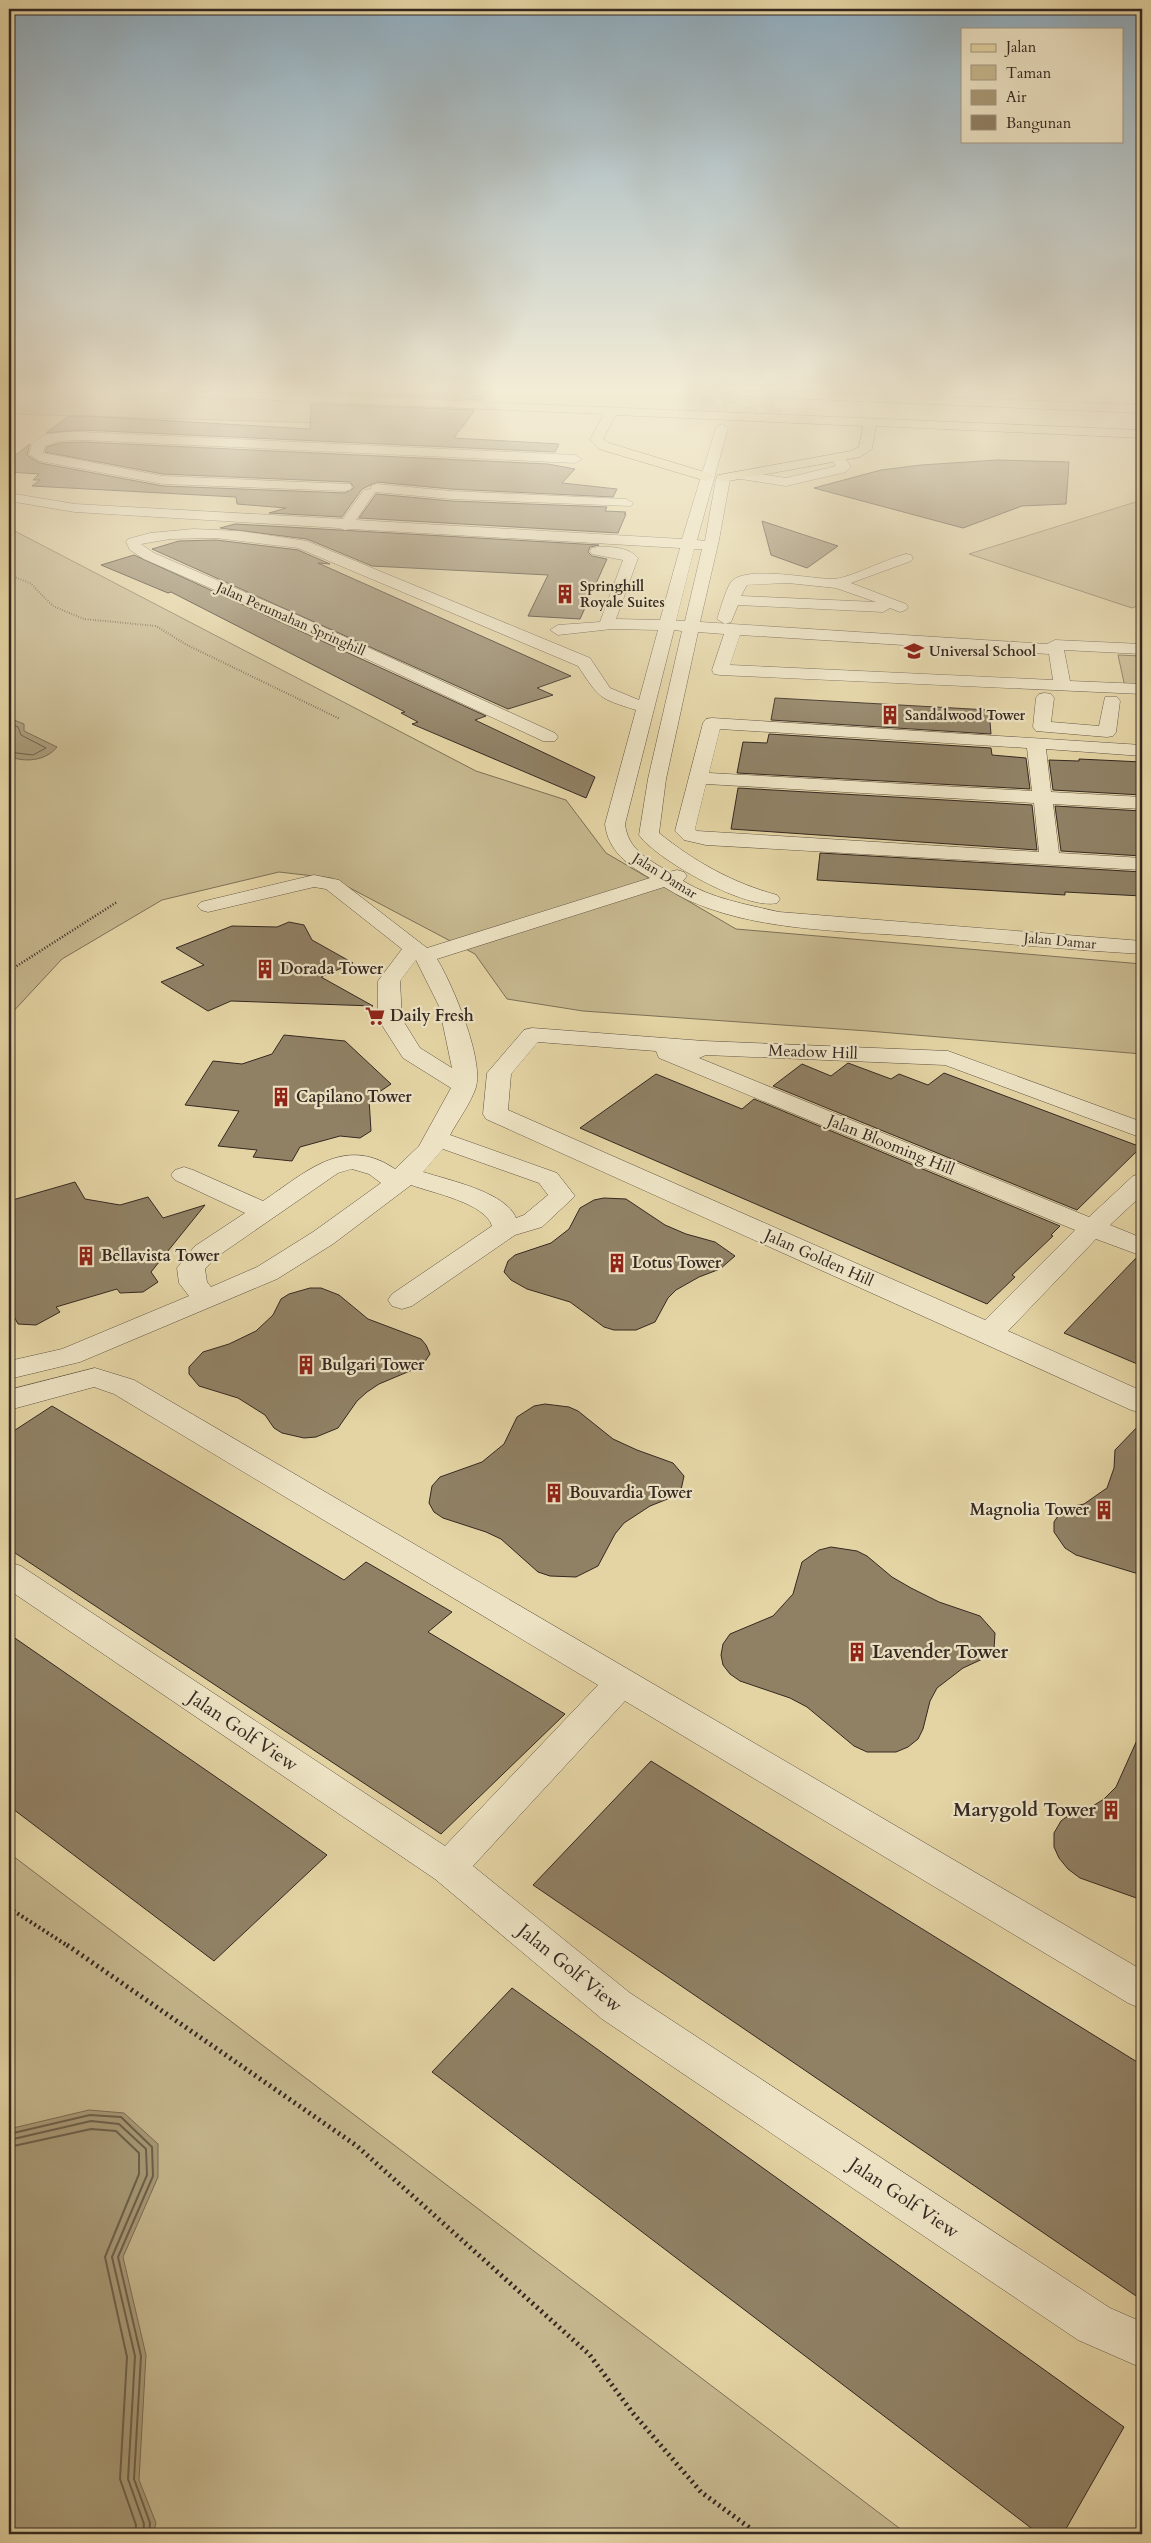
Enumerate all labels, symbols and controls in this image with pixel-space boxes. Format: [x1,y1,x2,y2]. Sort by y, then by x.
legend [961,28,1124,142]
text: Jalan [1004,37,1037,57]
text: Taman [1006,63,1052,83]
text: Air [1006,87,1027,107]
text: Bangunan [1006,113,1072,133]
street label: Jalan Perumahan Springhill [212,577,369,661]
place label: Springhill Royale Suites [580,577,665,612]
building icon: Springhill Royale Suites [554,583,576,605]
school or university icon: Universal School [903,640,925,662]
place label: Universal School [929,642,1036,661]
building icon: Sandalwood Tower [879,704,901,726]
place label: Sandalwood Tower [905,706,1026,725]
street label: Jalan Damar [628,848,702,904]
street label: Jalan Damar [1021,928,1098,954]
building icon: Dorada Tower [254,958,276,980]
place label: Dorada Tower [280,958,384,980]
supermarket icon: Daily Fresh [364,1005,386,1027]
place label: Daily Fresh [390,1005,474,1027]
street label: Meadow Hill [768,1039,858,1065]
building icon: Capilano Tower [270,1086,292,1108]
place label: Capilano Tower [296,1086,412,1108]
street label: Jalan Blooming Hill [822,1109,958,1181]
street label: Jalan Golden Hill [759,1223,877,1292]
building icon: Bellavista Tower [75,1245,97,1267]
place label: Bellavista Tower [101,1245,220,1267]
building icon: Lotus Tower [606,1252,628,1274]
place label: Lotus Tower [632,1252,722,1274]
building icon: Bulgari Tower [295,1354,317,1376]
place label: Bulgari Tower [321,1354,425,1376]
building icon: Bouvardia Tower [543,1482,565,1504]
place label: Bouvardia Tower [569,1482,693,1504]
place label: Magnolia Tower [970,1499,1090,1521]
building icon: Magnolia Tower [1093,1499,1115,1521]
place label: Lavender Tower [872,1639,1008,1665]
building icon: Lavender Tower [846,1641,868,1663]
street label: Jalan Golf View [180,1683,303,1778]
place label: Marygold Tower [953,1797,1096,1823]
building icon: Marygold Tower [1100,1799,1122,1821]
street label: Jalan Golf View [510,1916,628,2018]
street label: Jalan Golf View [841,2150,964,2245]

